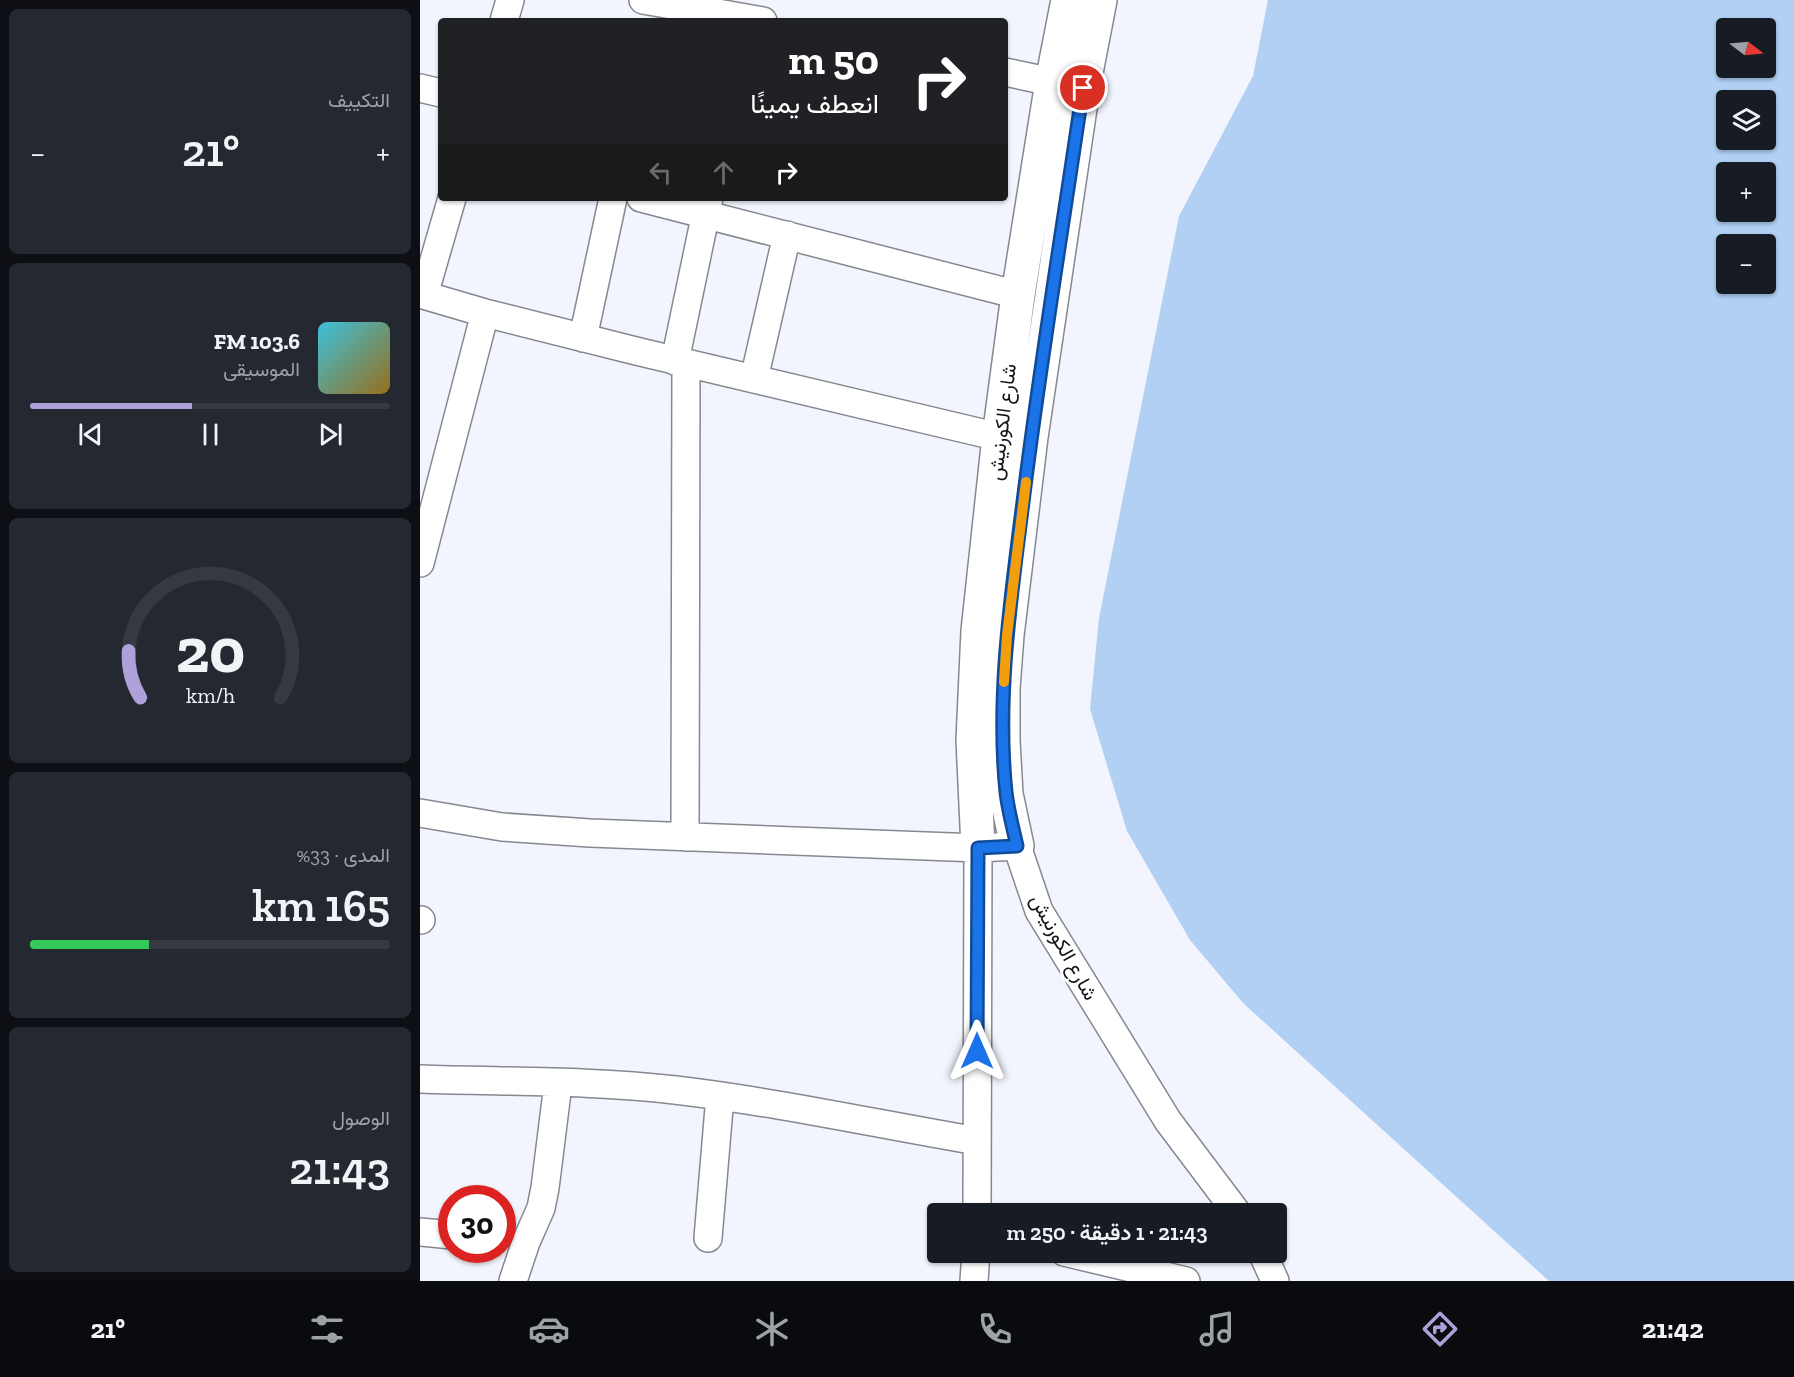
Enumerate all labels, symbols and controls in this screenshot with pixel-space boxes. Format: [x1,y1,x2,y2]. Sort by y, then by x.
north arrow [1716,18,1776,78]
map controls [1716,18,1776,294]
text: 50 m [788,34,879,85]
icon: right [900,42,978,120]
pin [1057,62,1108,113]
icon: arrive [1066,71,1099,104]
text: التكييف [328,88,390,112]
text: انعطف يمينًا [750,88,879,120]
button: layers [1716,90,1776,150]
text: 21° [182,124,240,178]
text: − [30,133,45,172]
text: + [376,133,390,172]
icon: left [644,156,677,189]
icon: ahead [707,156,740,189]
icon: right [770,156,803,189]
button: + [1716,162,1776,222]
button: − [1716,234,1776,294]
text: 103.6 FM [214,328,300,355]
text: الموسيقى [223,357,300,381]
street label: شارع الكورنيش [983,362,1023,482]
icon: previous [74,418,107,451]
icon: pause [194,418,227,451]
icon: next [314,418,347,451]
text: 20 [175,613,245,688]
text: km/h [186,683,234,708]
text: المدى · 33% [297,843,390,867]
text: 165 km [252,879,390,933]
street label: شارع الكورنيش [1023,890,1103,1005]
position arrow [945,1019,1009,1083]
text: الوصول [332,1106,390,1130]
text: 21:43 [289,1142,390,1196]
speed limit sign: 30 [438,1185,516,1263]
text: 21:43 · 1 دقيقة · 250 m [1006,1219,1208,1246]
icon: filters [306,1308,348,1350]
icon: car [528,1308,570,1350]
icon: climate [751,1308,793,1350]
icon: phone [974,1308,1016,1350]
icon: music [1196,1308,1238,1350]
icon: directions [1419,1308,1461,1350]
text: 21° [90,1313,125,1345]
text: 21:42 [1642,1313,1704,1345]

